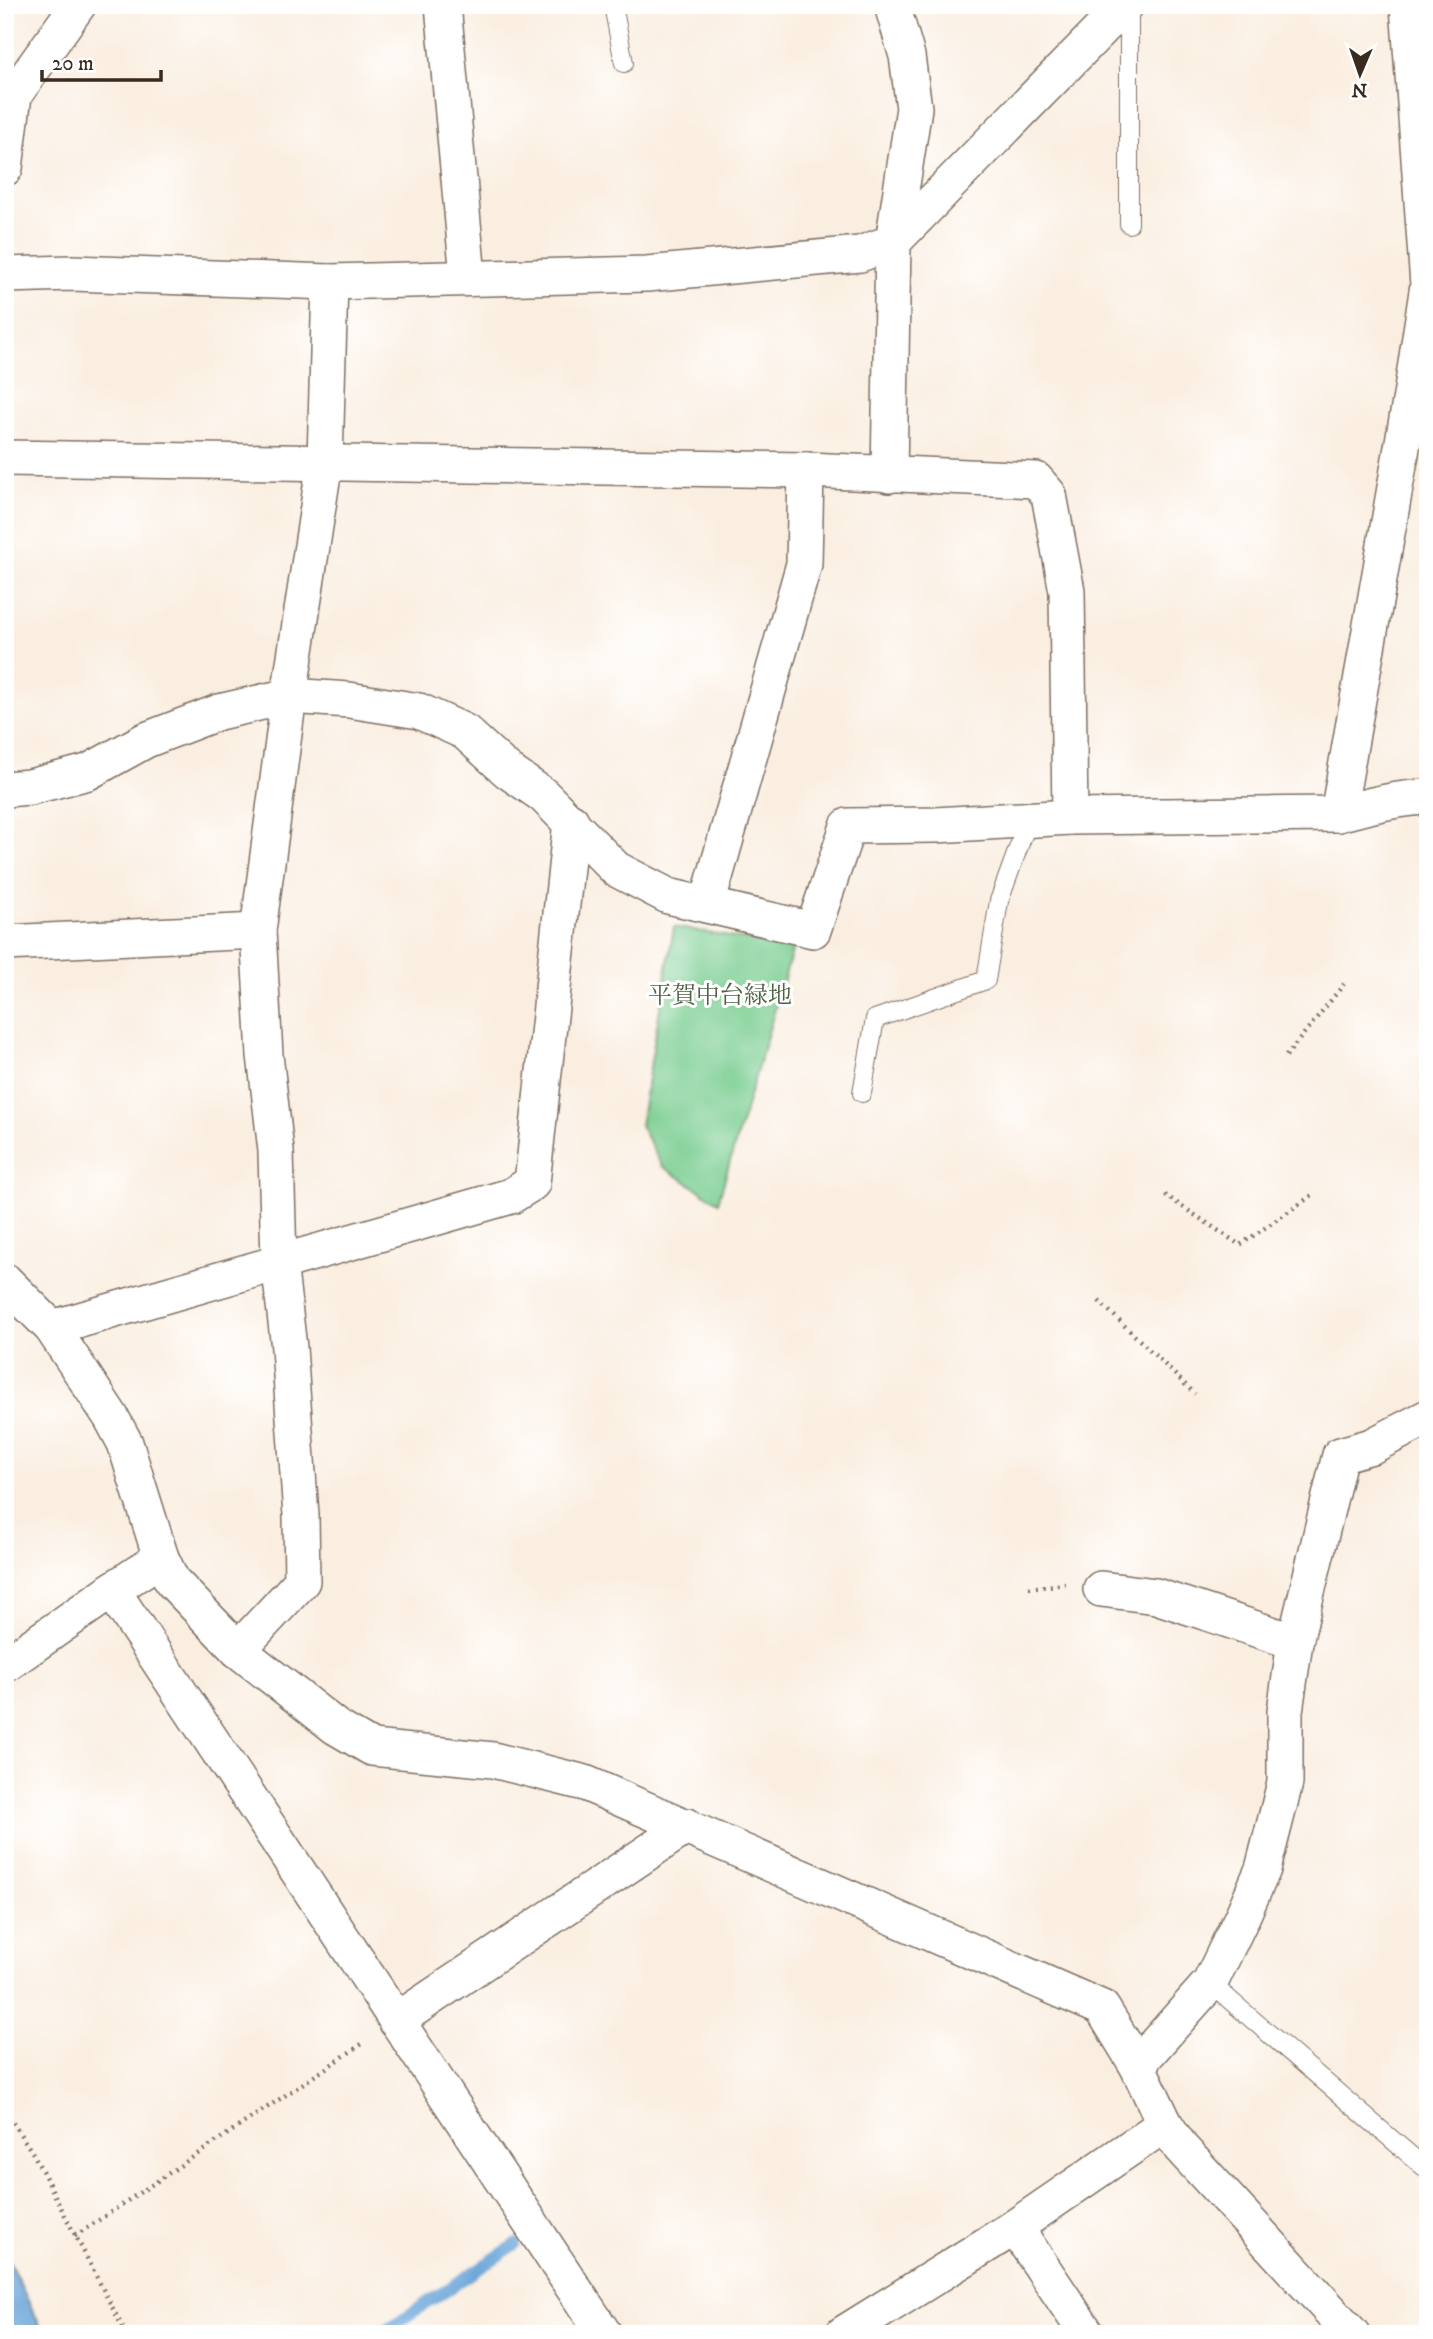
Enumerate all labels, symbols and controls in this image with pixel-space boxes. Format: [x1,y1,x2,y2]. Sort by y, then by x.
scale bar [42,38,161,82]
north arrow [1324,38,1394,108]
text: 20 m [52,51,94,77]
text: N [1351,78,1368,101]
park label: 平賀中台緑地 [648,981,792,1011]

